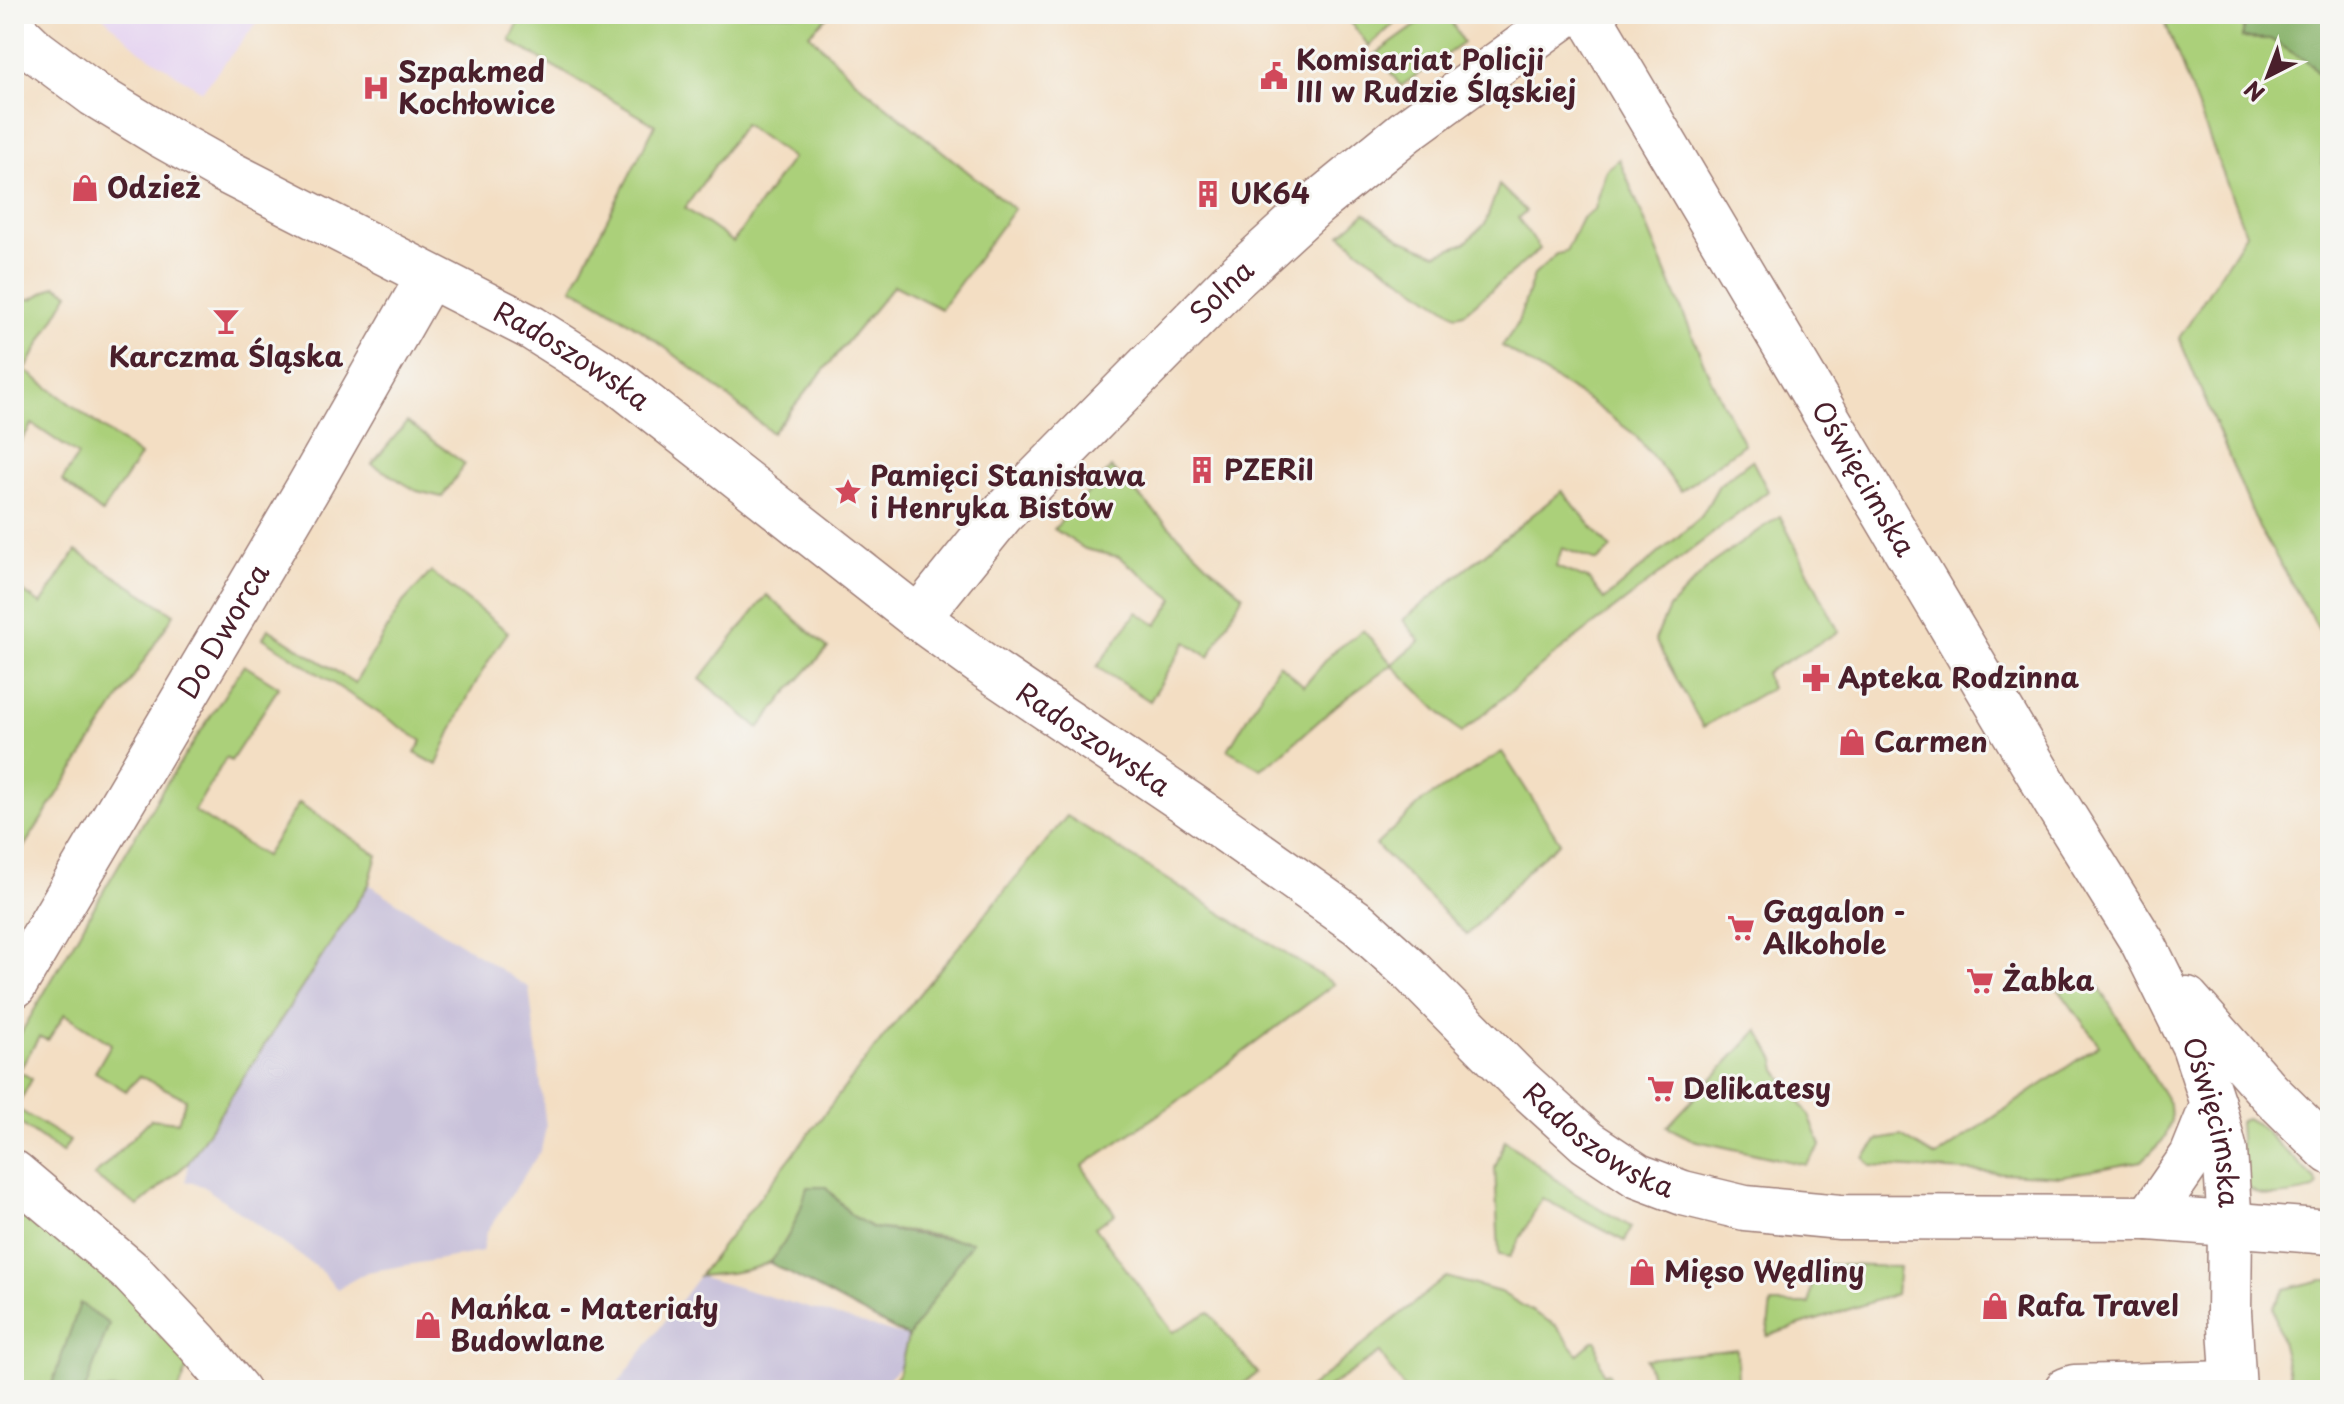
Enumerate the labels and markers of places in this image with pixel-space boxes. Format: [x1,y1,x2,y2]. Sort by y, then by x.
place label: Komisariat Policji III w Rudzie Śląskiej [1296,37,1576,112]
place label: Szpakmed Kochłowice [398,49,555,124]
public building icon: Komisariat Policji III w Rudzie Śląskiej [1259,61,1289,91]
hospital icon: Szpakmed Kochłowice [361,73,391,103]
place label: Odzież [107,165,201,208]
place label: UK64 [1230,171,1310,214]
shop icon: Odzież [70,173,100,203]
building icon: UK64 [1193,179,1223,209]
bar icon: Karczma Śląska [211,306,241,336]
place label: Karczma Śląska [109,334,343,377]
place label: PZERiI [1224,447,1314,490]
place label: Pamięci Stanisława i Henryka Bistów [870,453,1146,528]
building icon: PZERiI [1187,455,1217,485]
place icon: Pamięci Stanisława i Henryka Bistów [833,477,863,507]
place label: Apteka Rodzinna [1838,655,2079,698]
pharmacy icon: Apteka Rodzinna [1801,663,1831,693]
place label: Carmen [1874,719,1988,762]
shop icon: Carmen [1837,727,1867,757]
place label: Gagalon - Alkohole [1763,889,1906,964]
supermarket icon: Gagalon - Alkohole [1726,913,1756,943]
place label: Żabka [2002,958,2094,1001]
supermarket icon: Żabka [1965,966,1995,996]
place label: Delikatesy [1683,1066,1831,1109]
supermarket icon: Delikatesy [1646,1074,1676,1104]
place label: Mięso Wędliny [1664,1249,1864,1292]
shop icon: Mięso Wędliny [1627,1257,1657,1287]
place label: Rafa Travel [2017,1283,2179,1326]
place label: Mańka - Materiały Budowlane [450,1286,719,1361]
shop icon: Rafa Travel [1980,1291,2010,1321]
shop icon: Mańka - Materiały Budowlane [413,1310,443,1340]

